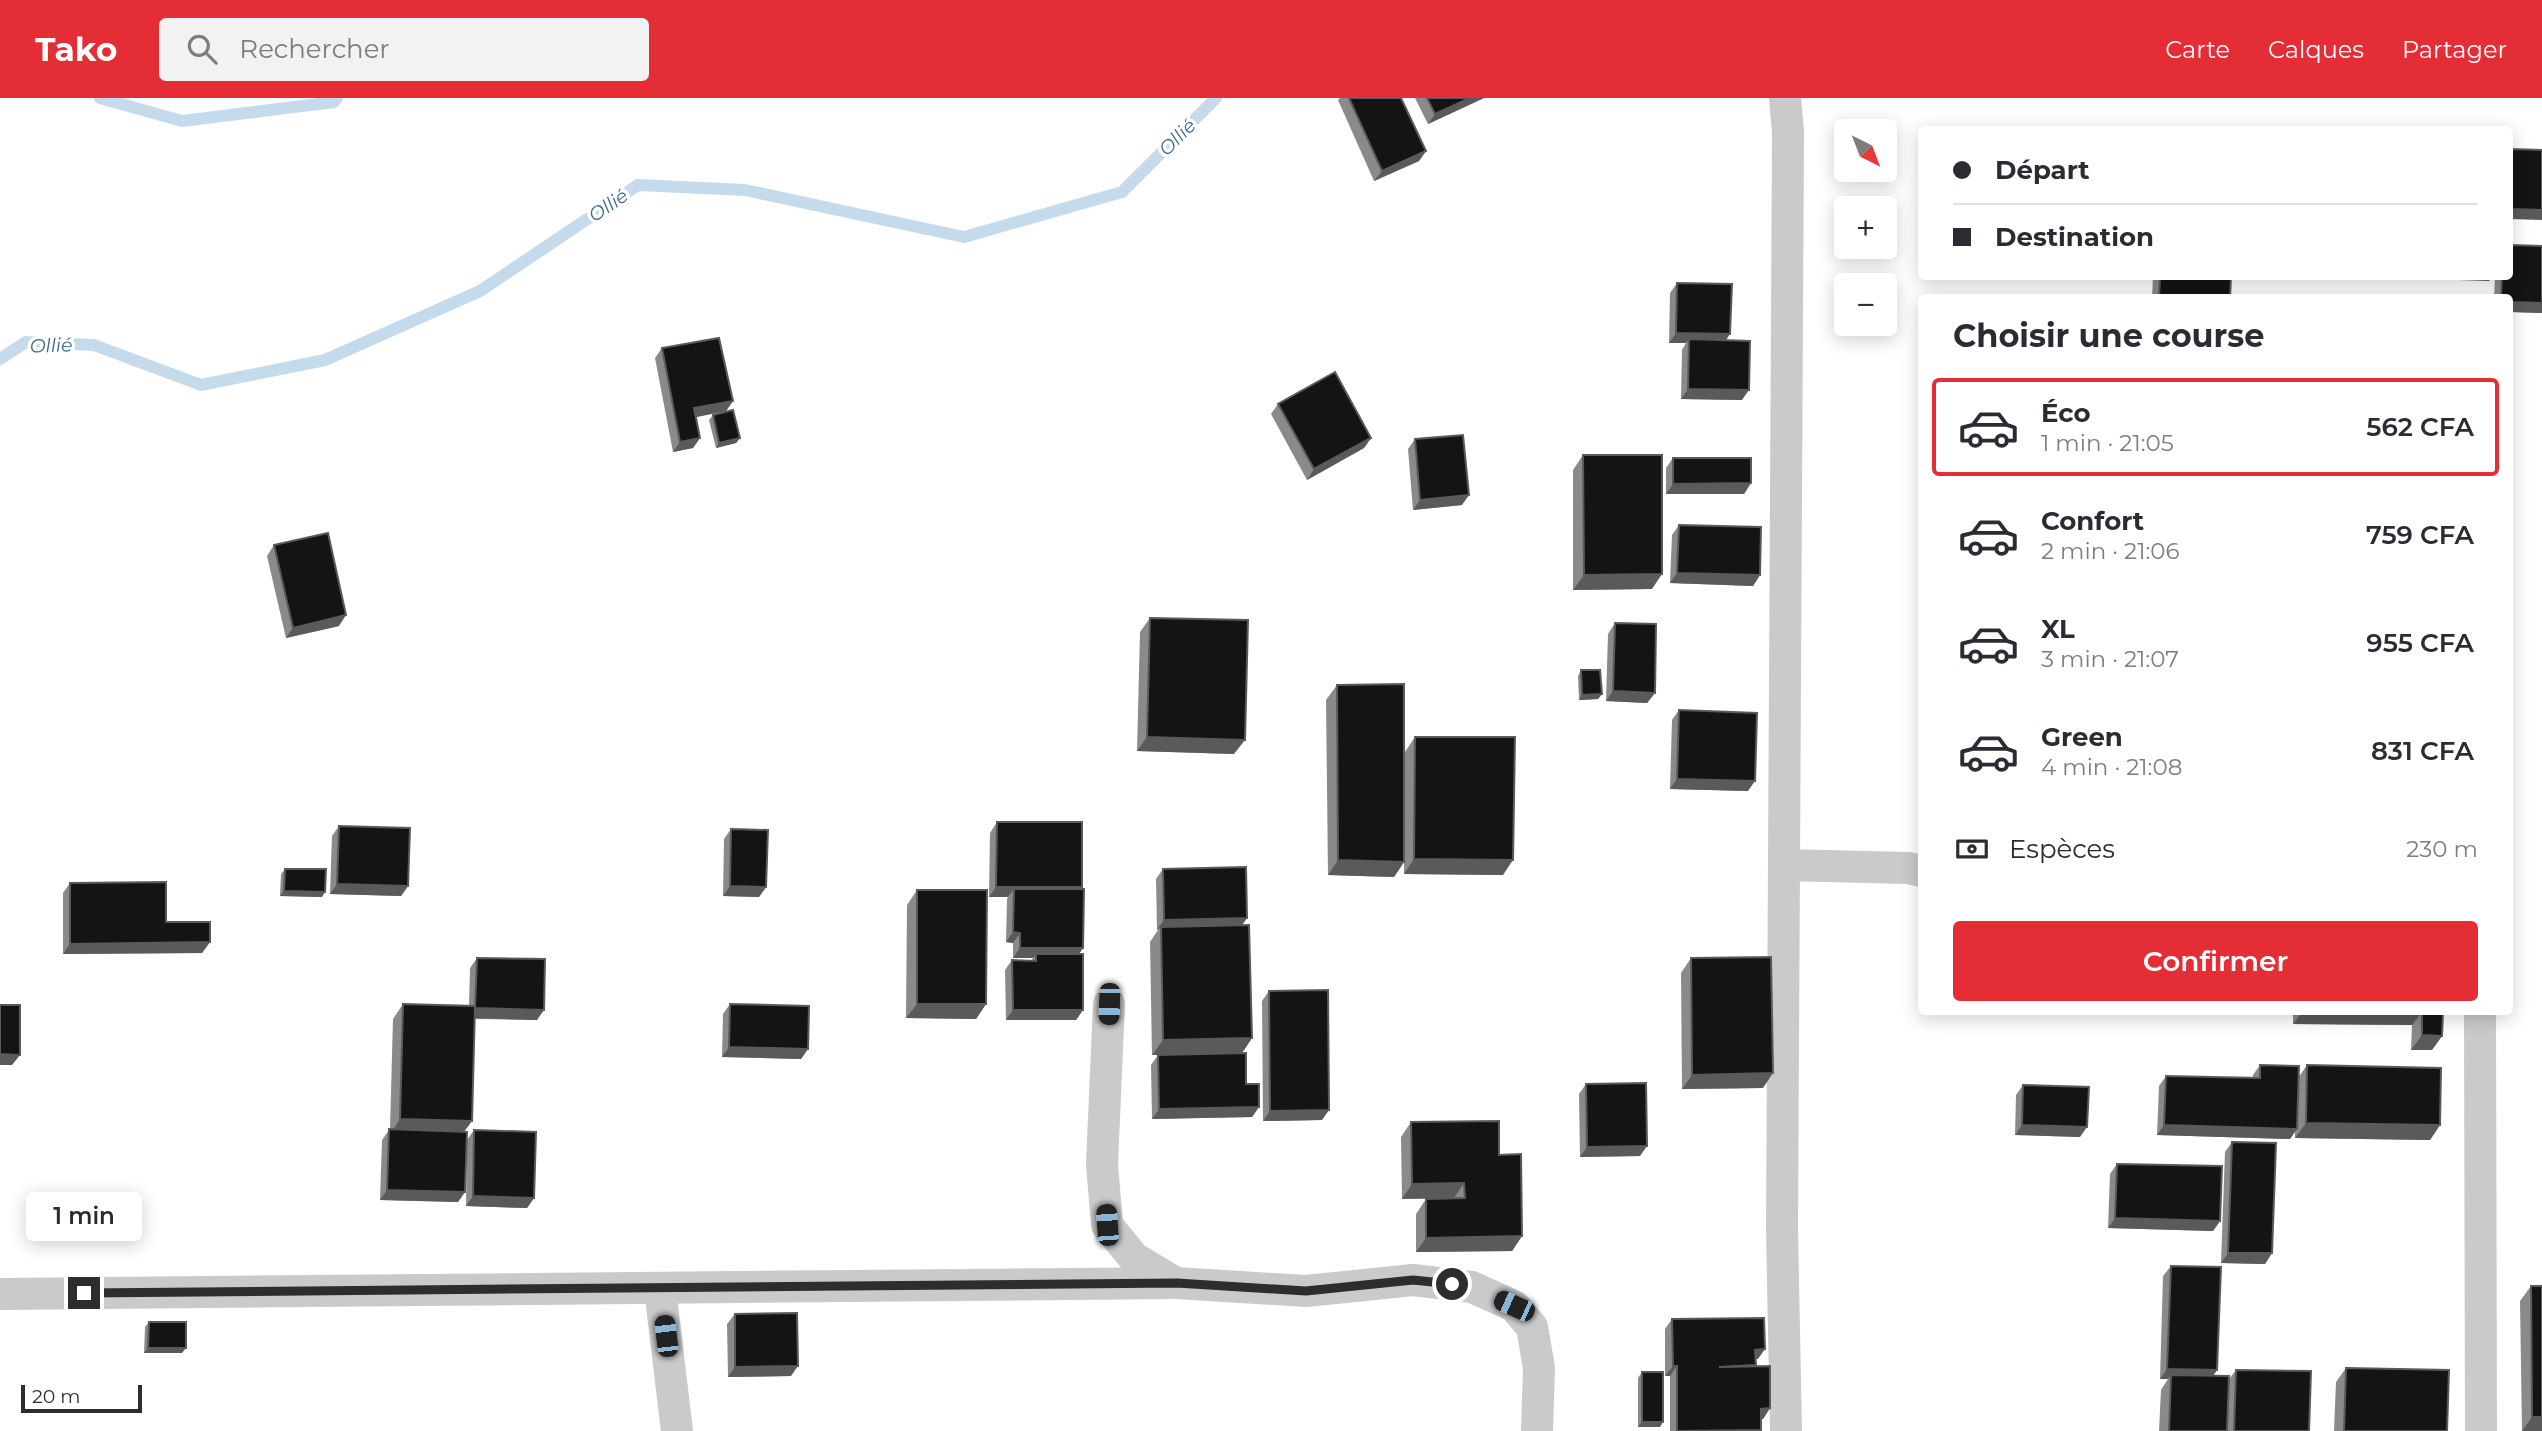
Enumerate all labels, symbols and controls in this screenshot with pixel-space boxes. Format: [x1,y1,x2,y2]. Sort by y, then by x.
search box [159,18,649,81]
text: Tako [35,29,117,69]
icon: search [183,30,221,68]
text: Rechercher [239,33,390,65]
text: Carte [2165,35,2230,64]
text: Calques [2268,35,2364,64]
text: Partager [2402,35,2507,64]
water label: Ollié [1154,114,1201,161]
north arrow [1834,119,1897,182]
map controls [1834,119,1897,336]
text: Départ [1995,154,2090,186]
water label: Ollié [584,184,632,227]
button: + [1834,196,1897,259]
text: Destination [1995,221,2154,253]
button: − [1834,273,1897,336]
text: Choisir une course [1953,316,2265,355]
water label: Ollié [29,333,73,358]
icon: car [1957,396,2020,459]
text: Éco [2041,397,2091,429]
text: 562 CFA [2366,411,2474,443]
text: 1 min · 21:05 [2041,429,2174,457]
icon: car [1957,504,2020,567]
text: Confort [2041,505,2144,537]
text: 759 CFA [2366,519,2474,551]
text: 2 min · 21:06 [2041,537,2180,565]
icon: car [1957,612,2020,675]
text: XL [2041,613,2075,645]
text: 955 CFA [2366,627,2474,659]
text: 3 min · 21:07 [2041,645,2179,673]
icon: car [1957,720,2020,783]
text: Green [2041,721,2123,753]
text: 831 CFA [2371,735,2474,767]
text: 4 min · 21:08 [2041,753,2182,781]
icon: cash [1953,830,1991,868]
text: Espèces [2009,833,2115,865]
text: 230 m [2406,835,2478,863]
button: Confirmer [1953,921,2478,1001]
car [1098,983,1121,1025]
callout: 1 min [26,1192,142,1240]
text: 1 min [53,1202,115,1230]
car [1096,1203,1119,1247]
route start [1436,1268,1468,1300]
route end [68,1277,100,1309]
car [1491,1288,1538,1324]
car [654,1314,679,1358]
scale bar [21,1382,142,1414]
text: 20 m [32,1385,80,1408]

